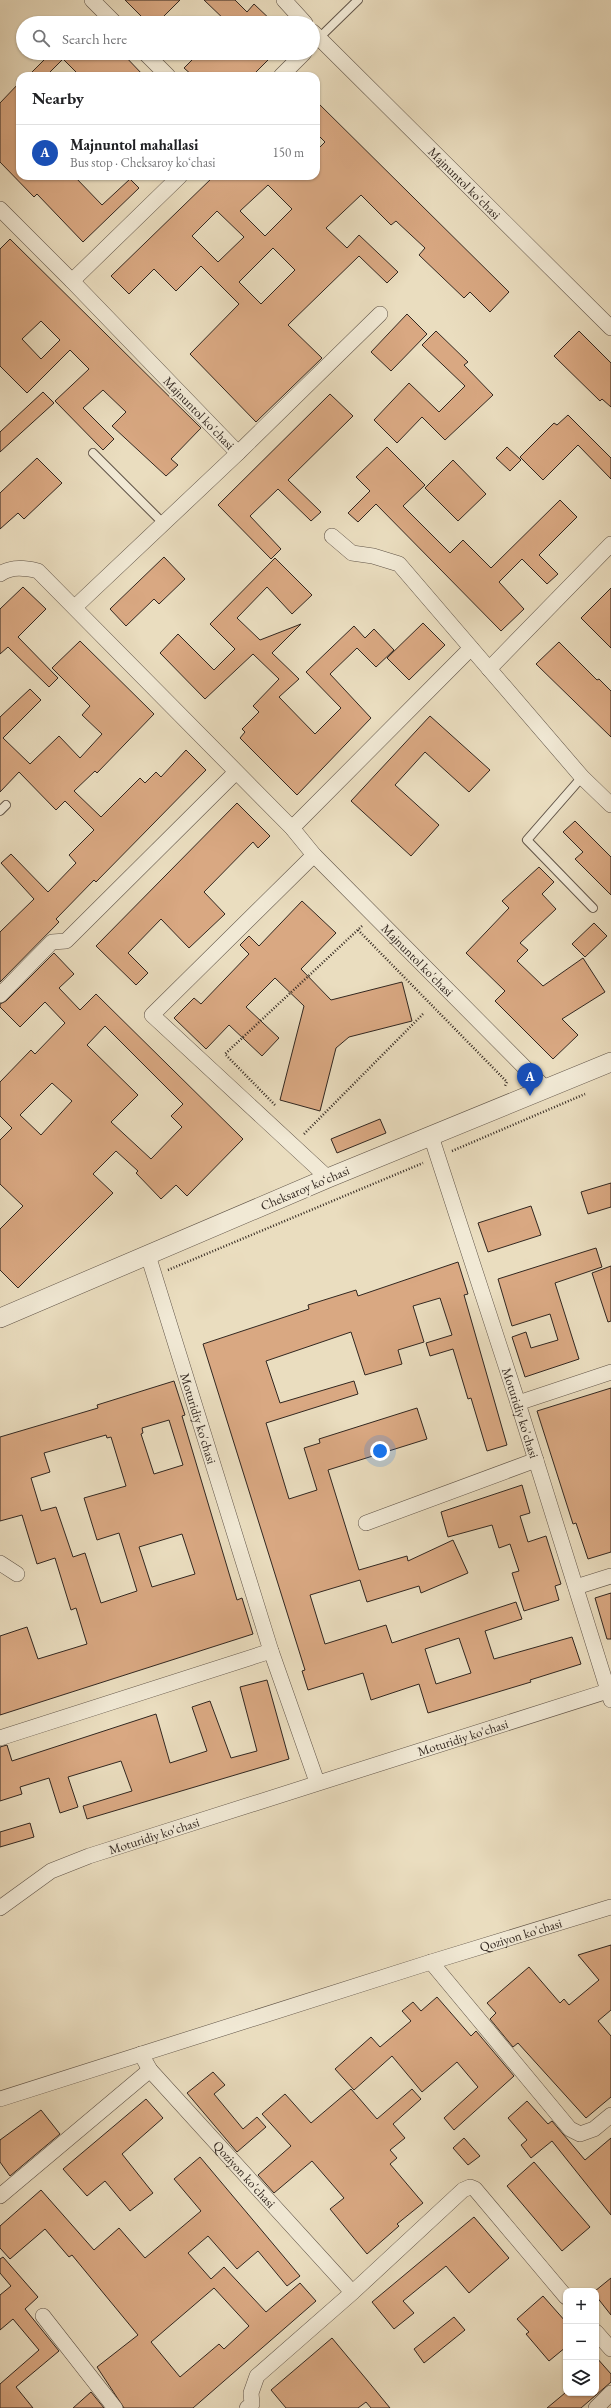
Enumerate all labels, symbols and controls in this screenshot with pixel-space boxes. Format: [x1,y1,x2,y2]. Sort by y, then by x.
search box [16,16,320,60]
icon: search [30,27,52,49]
text: Search here [62,29,127,48]
text: Nearby [32,87,84,109]
text: Majnuntol mahallasi [70,135,198,154]
street label: Majnuntol ko'chasi [425,143,505,223]
text: A [40,144,50,161]
text: 150 m [273,144,304,161]
text: Bus stop · Cheksaroy koʻchasi [70,154,215,171]
street label: Majnuntol ko'chasi [160,373,238,453]
street label: Majnuntol ko'chasi [378,920,458,1000]
pin: A [517,1063,543,1096]
street label: Cheksaroy koʻchasi [258,1162,352,1214]
street label: Moturidiy ko'chasi [498,1365,543,1460]
street label: Moturidiy ko'chasi [177,1371,221,1466]
your location [370,1441,390,1461]
street label: Moturidiy ko'chasi [415,1715,510,1760]
street label: Moturidiy ko'chasi [106,1813,201,1858]
street label: Qoziyon ko'chasi [477,1914,564,1955]
street label: Qoziyon ko'chasi [210,2137,280,2211]
map controls [563,2288,599,2396]
button: + [563,2288,599,2324]
button: − [563,2324,599,2360]
button: layers [563,2360,599,2396]

